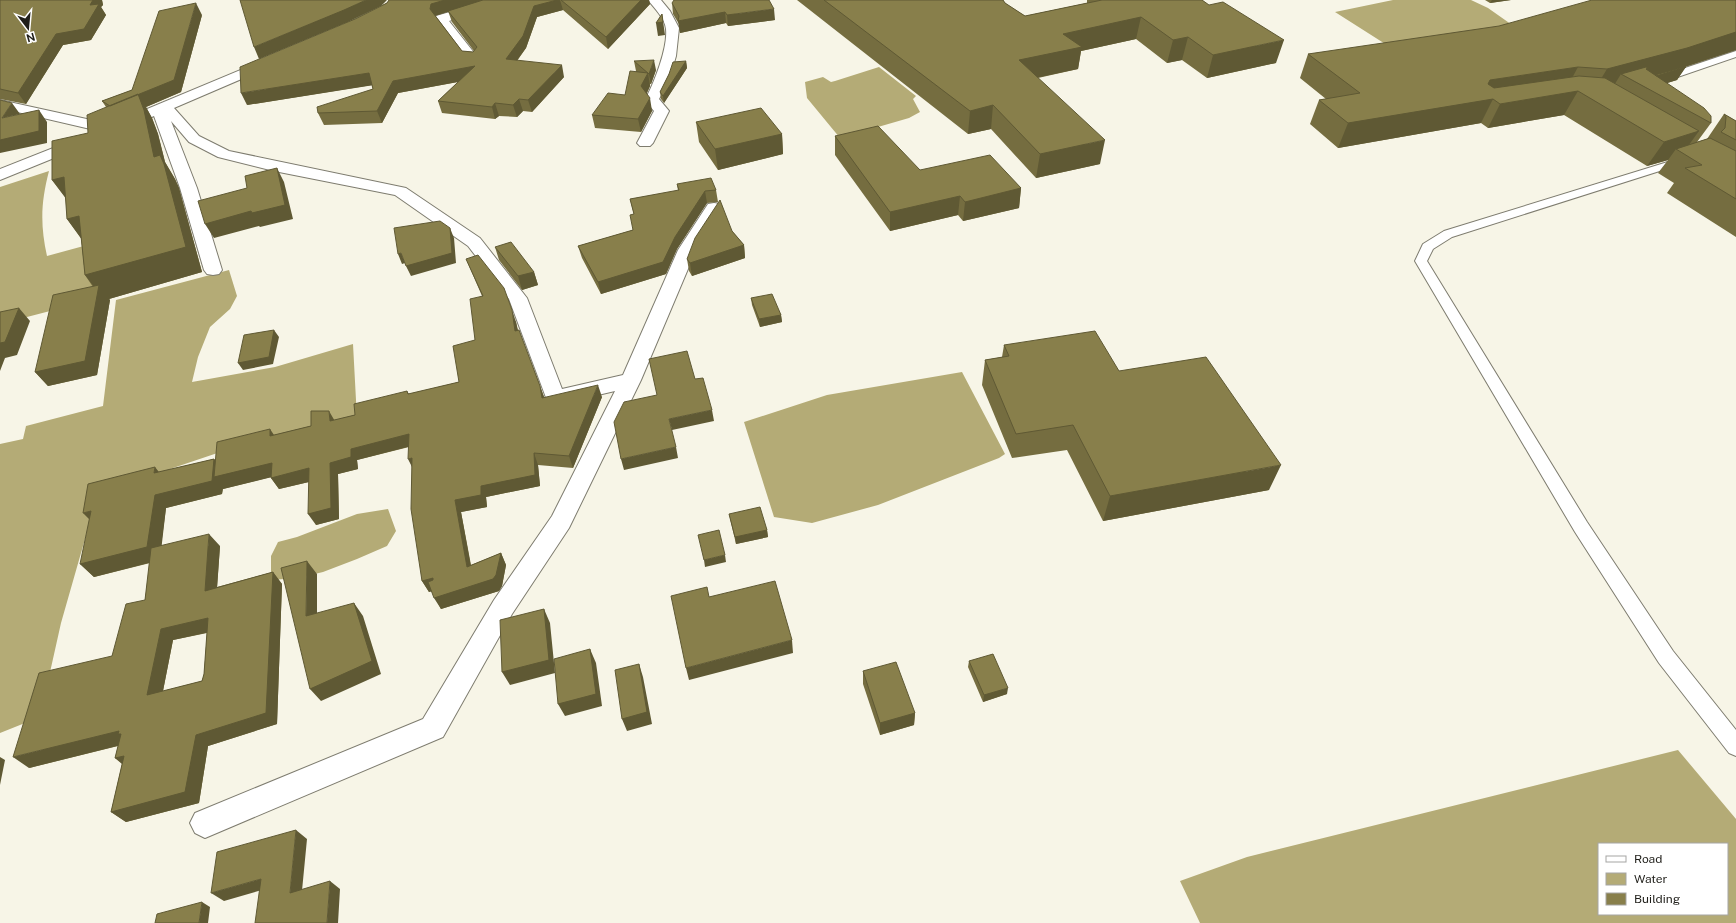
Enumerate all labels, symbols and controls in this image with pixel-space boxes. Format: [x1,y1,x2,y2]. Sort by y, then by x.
north arrow [8,8,48,48]
text: N [25,31,37,45]
legend [1598,843,1728,915]
text: Road [1634,852,1662,866]
text: Water [1634,872,1668,886]
text: Building [1634,892,1680,906]

